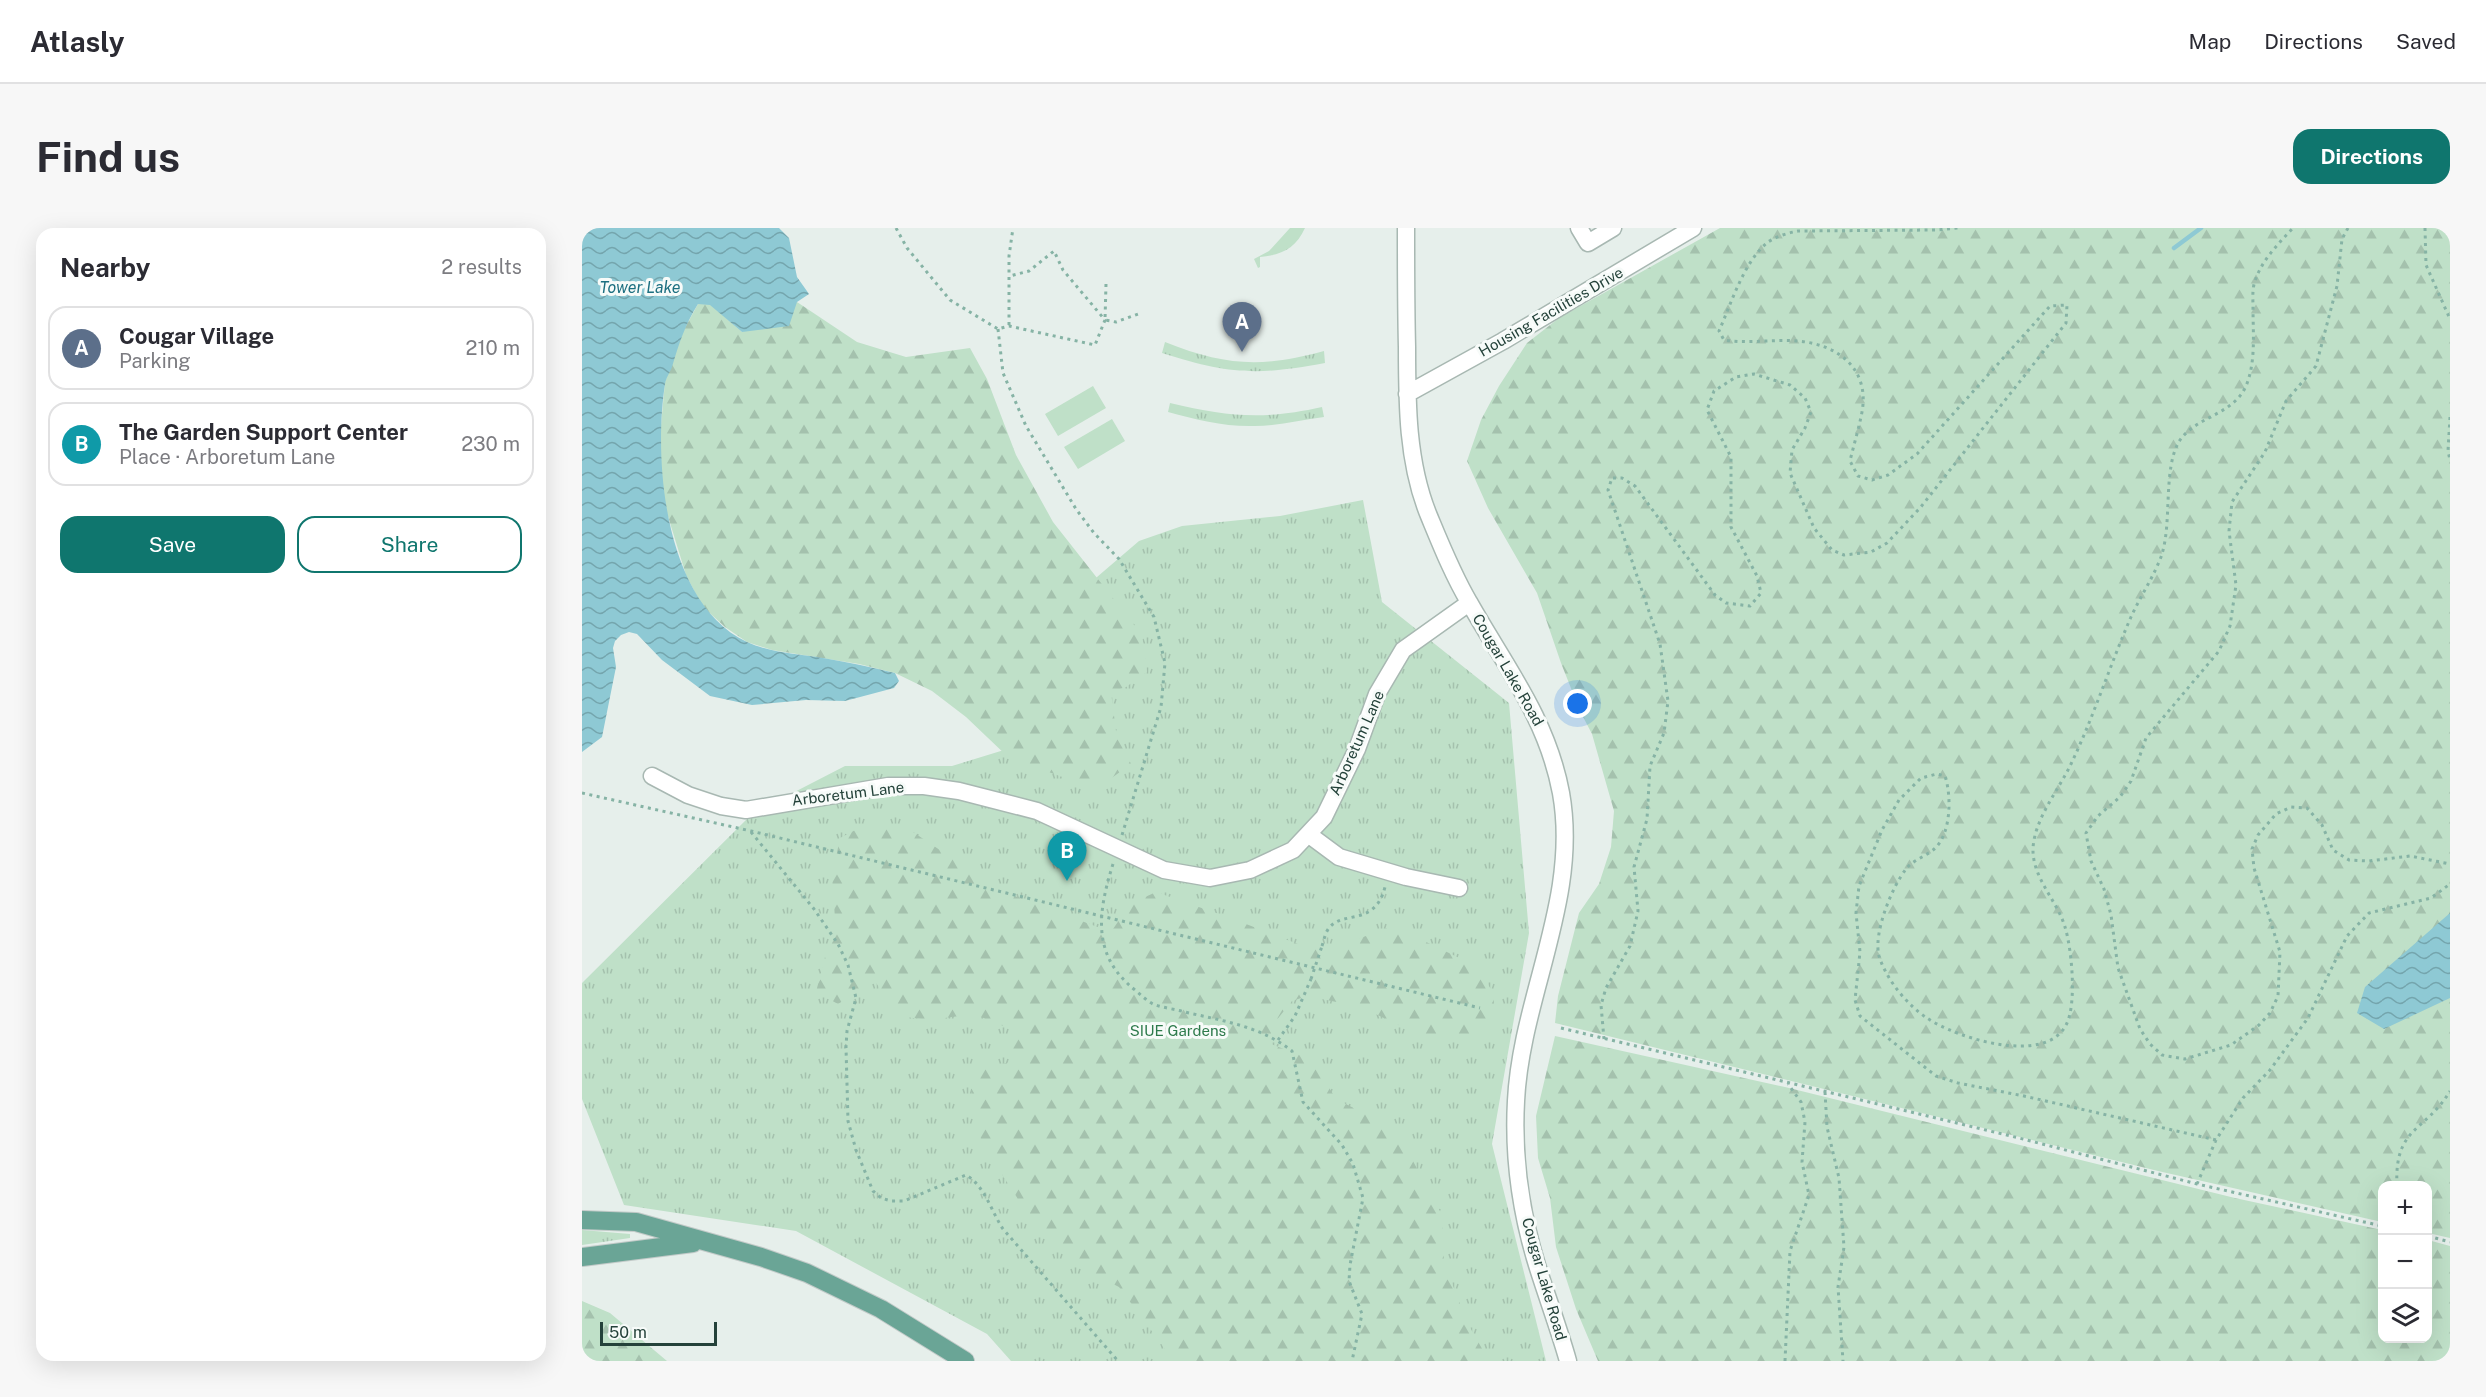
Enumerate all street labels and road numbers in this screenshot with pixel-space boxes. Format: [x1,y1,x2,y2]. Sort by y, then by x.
street label: Housing Facilities Drive [1476,263,1626,360]
street label: Cougar Lake Road [1469,611,1547,729]
street label: Arboretum Lane [1326,688,1387,798]
street label: Arboretum Lane [791,778,905,809]
street label: Cougar Lake Road [1519,1216,1570,1342]

